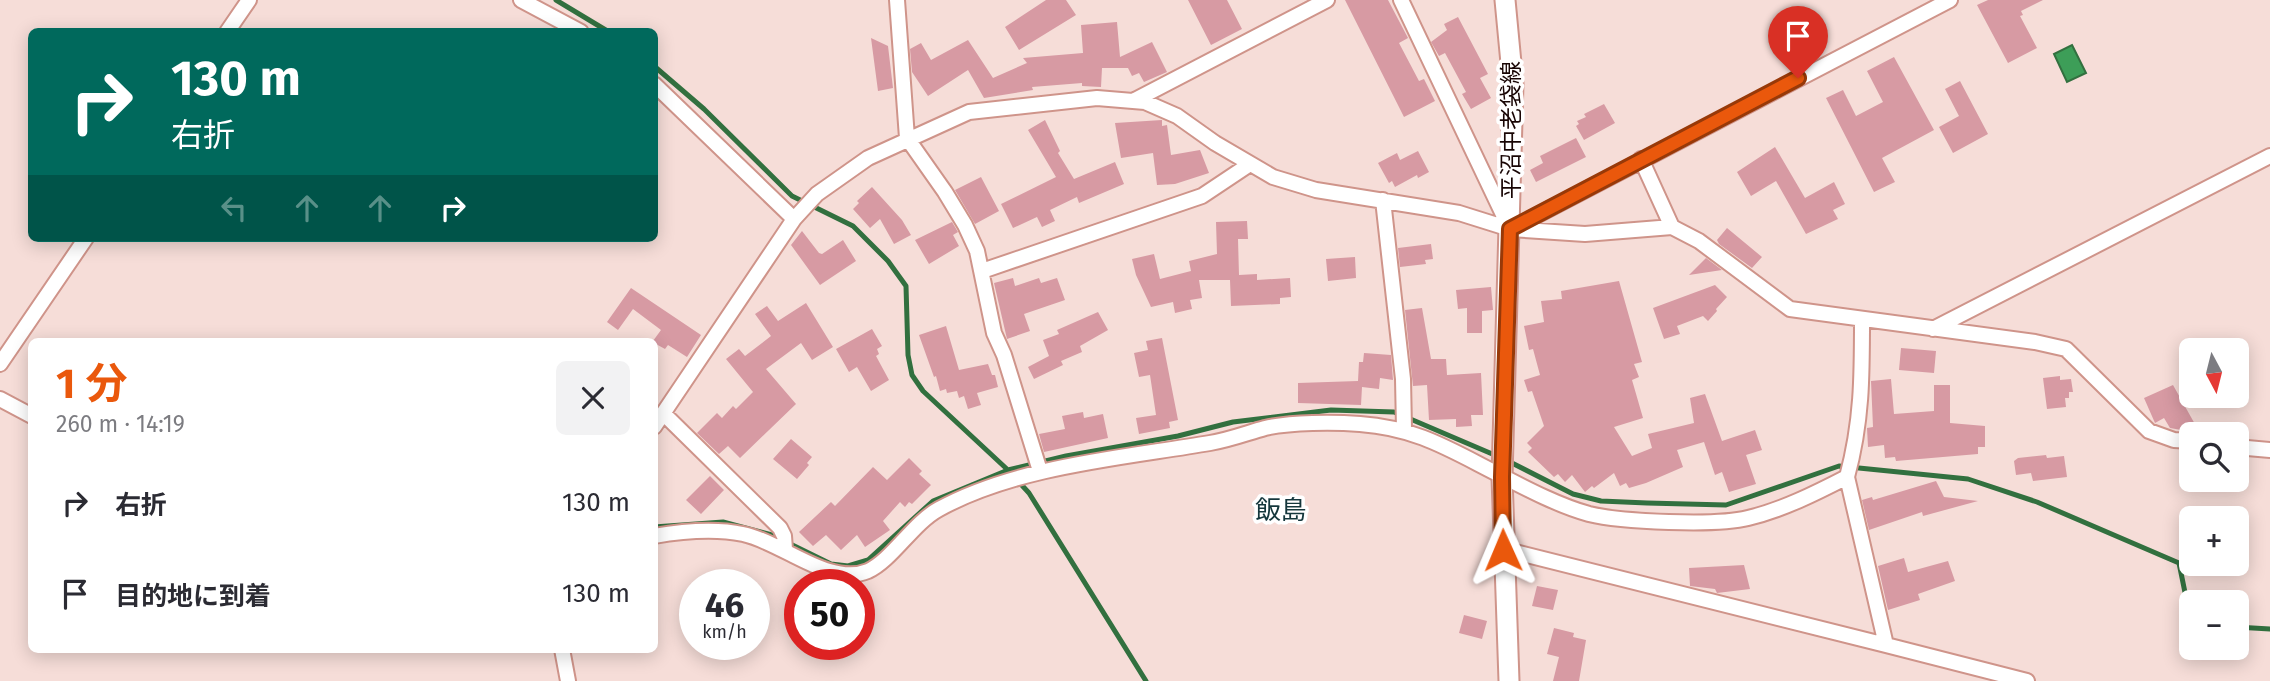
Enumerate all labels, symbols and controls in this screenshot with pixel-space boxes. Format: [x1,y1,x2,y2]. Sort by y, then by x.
pin [1768,6,1828,78]
icon: arrive [1779,17,1817,55]
text: 130 m [171,49,301,108]
icon: right [56,56,147,147]
street label: 平沼中老袋線 [1497,61,1525,199]
text: 右折 [171,116,235,154]
icon: left [215,189,253,227]
icon: ahead [288,189,326,227]
icon: ahead [361,189,399,227]
icon: right [434,189,472,227]
north arrow [2179,338,2249,408]
map controls [2179,338,2249,660]
text: 1 分 [56,359,127,409]
button: close [556,361,630,435]
text: 260 m · 14:19 [56,410,185,438]
button: search [2179,422,2249,492]
icon: right [56,484,94,522]
text: 130 m [562,487,630,518]
text: 右折 [115,490,167,521]
district label: 飯島 [1255,495,1307,526]
button: + [2179,506,2249,576]
position arrow [1466,513,1540,587]
speed limit sign: 50 [784,569,875,660]
icon: arrive [56,575,94,613]
text: 130 m [562,578,630,609]
text: 目的地に到着 [115,581,271,612]
text: 46 [705,584,744,626]
button: − [2179,590,2249,660]
text: km/h [702,621,747,643]

